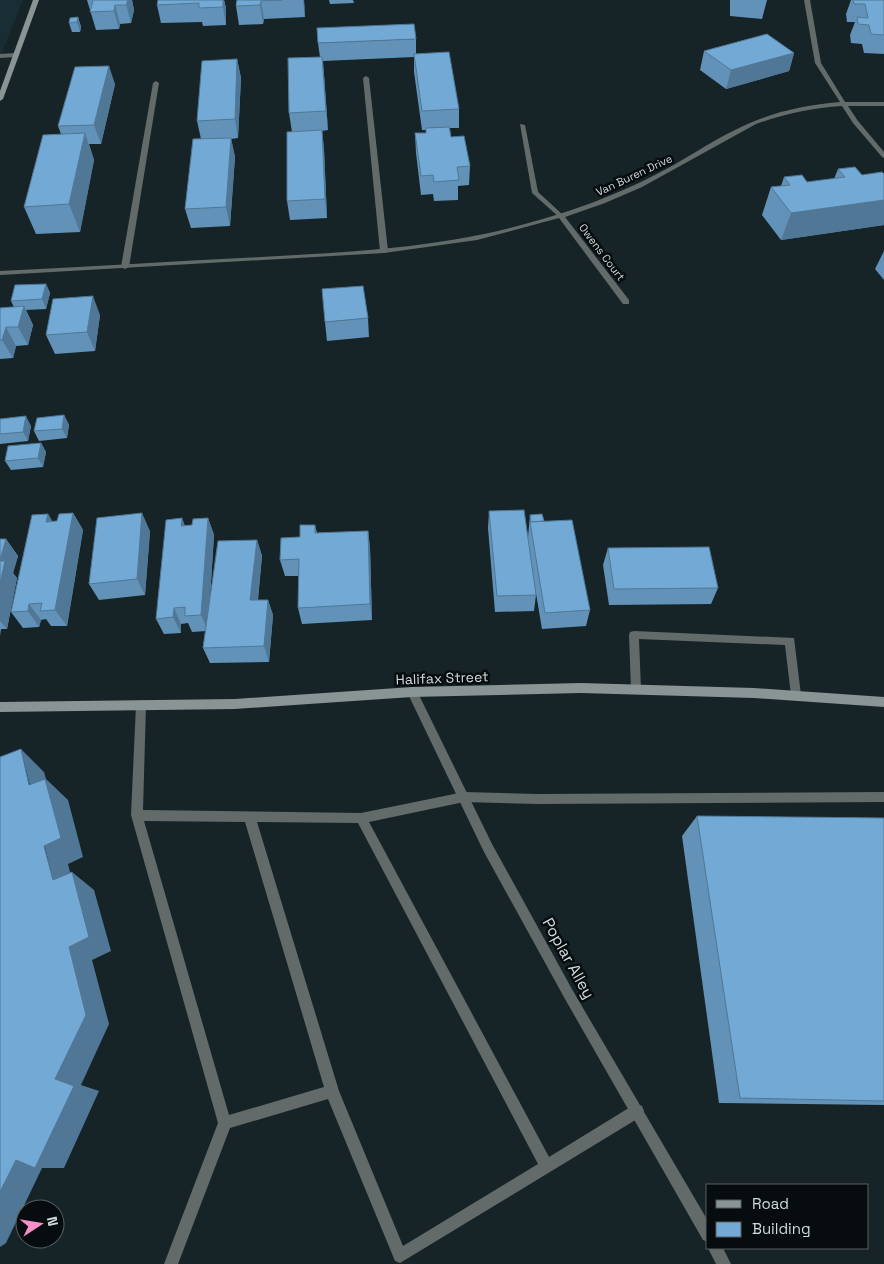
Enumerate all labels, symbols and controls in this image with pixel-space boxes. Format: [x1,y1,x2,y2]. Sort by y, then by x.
street label: Van Buren Drive [594,151,674,199]
street label: Owens Court [576,221,628,283]
street label: Halifax Street [395,667,489,689]
street label: Poplar Alley [538,914,600,1003]
legend [706,1184,869,1249]
text: Road [752,1194,789,1213]
north arrow [15,1199,65,1249]
text: N [43,1215,62,1228]
text: Building [752,1219,811,1238]

